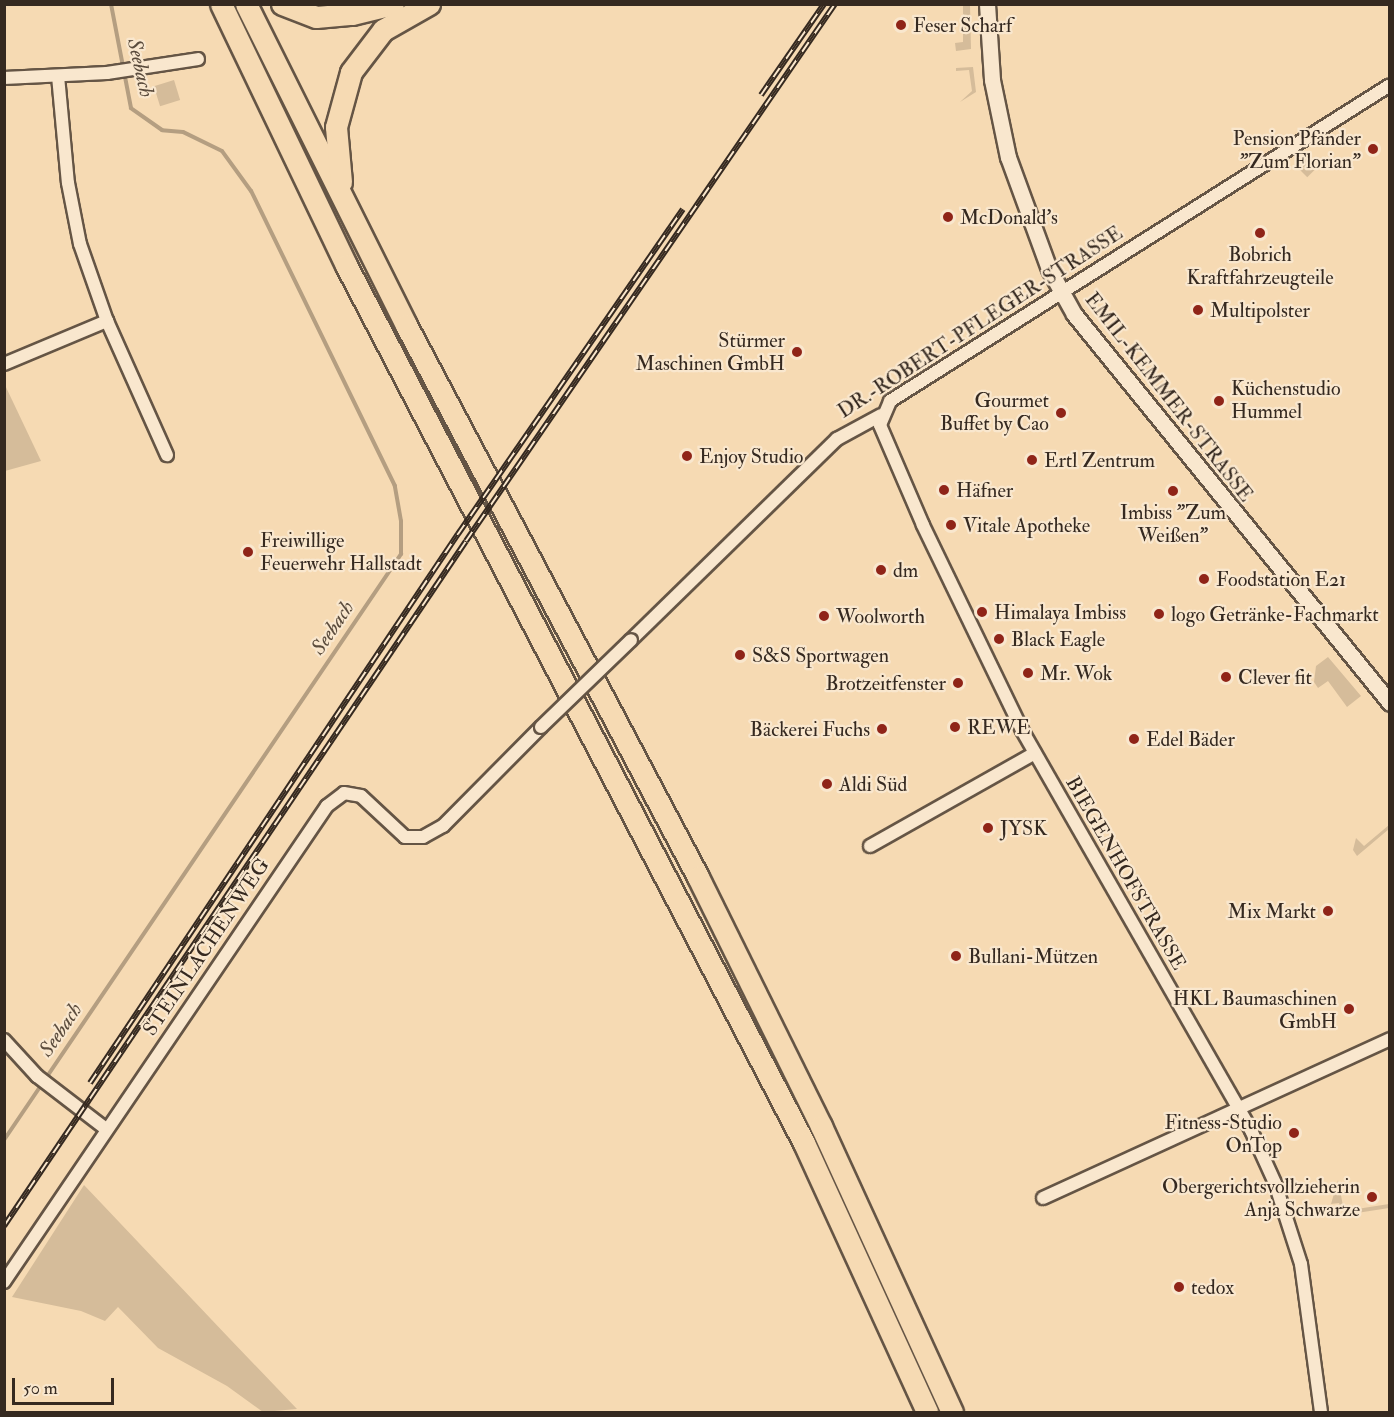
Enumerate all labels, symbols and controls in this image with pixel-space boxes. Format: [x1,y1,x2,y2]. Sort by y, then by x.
place label: Feser Scharf [913,13,1012,37]
marker: Feser Scharf [894,18,908,32]
water label: Seebach [121,36,159,100]
place label: Pension Pfänder "Zum Florian" [1233,126,1361,173]
marker: Pension Pfänder "Zum Florian" [1366,142,1380,156]
place label: McDonald's [960,205,1058,229]
marker: McDonald's [941,210,955,224]
street label: DR.-ROBERT-PFLEGER-STRASSE [833,221,1127,423]
marker: Bobrich Kraftfahrzeugteile [1253,226,1267,240]
place label: Bobrich Kraftfahrzeugteile [1186,243,1334,290]
street label: EMIL-KEMMER-STRASSE [1080,288,1258,506]
place label: Multipolster [1210,298,1310,322]
marker: Multipolster [1191,303,1205,317]
place label: Stürmer Maschinen GmbH [636,328,785,375]
marker: Stürmer Maschinen GmbH [790,345,804,359]
place label: Küchenstudio Hummel [1231,377,1341,424]
place label: Gourmet Buffet by Cao [940,389,1049,436]
marker: Küchenstudio Hummel [1212,394,1226,408]
marker: Gourmet Buffet by Cao [1054,406,1068,420]
place label: Enjoy Studio [699,444,803,468]
place label: Ertl Zentrum [1044,448,1155,472]
marker: Enjoy Studio [680,449,694,463]
marker: Ertl Zentrum [1025,453,1039,467]
place label: Häfner [956,478,1013,502]
marker: Häfner [937,483,951,497]
marker: Imbiss "Zum Weißen" [1166,484,1180,498]
place label: Imbiss "Zum Weißen" [1120,500,1226,547]
place label: Vitale Apotheke [963,513,1090,537]
marker: Vitale Apotheke [944,518,958,532]
place label: Freiwillige Feuerwehr Hallstadt [260,528,422,575]
marker: Freiwillige Feuerwehr Hallstadt [241,545,255,559]
place label: dm [893,558,918,582]
marker: dm [874,563,888,577]
place label: Foodstation E21 [1216,567,1346,591]
marker: Foodstation E21 [1197,572,1211,586]
water label: Seebach [306,596,360,660]
place label: Himalaya Imbiss [994,600,1126,624]
place label: logo Getränke-Fachmarkt [1171,602,1379,626]
place label: Woolworth [836,604,925,628]
marker: Himalaya Imbiss [975,605,989,619]
marker: logo Getränke-Fachmarkt [1152,607,1166,621]
marker: Woolworth [817,609,831,623]
place label: Black Eagle [1011,627,1105,651]
marker: Black Eagle [992,632,1006,646]
place label: S&S Sportwagen [752,643,889,667]
marker: S&S Sportwagen [733,648,747,662]
place label: Mr. Wok [1040,661,1112,685]
place label: Clever fit [1238,665,1312,689]
marker: Mr. Wok [1021,666,1035,680]
marker: Clever fit [1219,670,1233,684]
place label: Brotzeitfenster [826,671,946,695]
marker: Brotzeitfenster [951,676,965,690]
place label: REWE [967,715,1030,739]
place label: Bäckerei Fuchs [750,717,870,741]
marker: REWE [948,720,962,734]
marker: Bäckerei Fuchs [875,722,889,736]
place label: Edel Bäder [1146,727,1235,751]
marker: Edel Bäder [1127,732,1141,746]
place label: Aldi Süd [839,772,907,796]
street label: BIEGENHOFSTRASSE [1061,772,1191,974]
marker: Aldi Süd [820,777,834,791]
place label: JYSK [1000,816,1047,840]
marker: JYSK [981,821,995,835]
street label: STEINLACHENWEG [138,854,274,1040]
place label: Mix Markt [1228,899,1316,923]
marker: Mix Markt [1321,904,1335,918]
place label: Bullani-Mützen [968,944,1098,968]
marker: Bullani-Mützen [949,949,963,963]
place label: HKL Baumaschinen GmbH [1173,986,1337,1033]
water label: Seebach [34,998,88,1062]
marker: HKL Baumaschinen GmbH [1342,1002,1356,1016]
place label: Fitness-Studio OnTop [1164,1110,1282,1157]
marker: Fitness-Studio OnTop [1287,1126,1301,1140]
place label: Obergerichtsvollzieherin Anja Schwarze [1162,1174,1360,1221]
marker: Obergerichtsvollzieherin Anja Schwarze [1365,1190,1379,1204]
place label: tedox [1191,1275,1234,1299]
marker: tedox [1172,1280,1186,1294]
scale bar [15,1366,117,1404]
text: 50 m [23,1377,58,1400]

